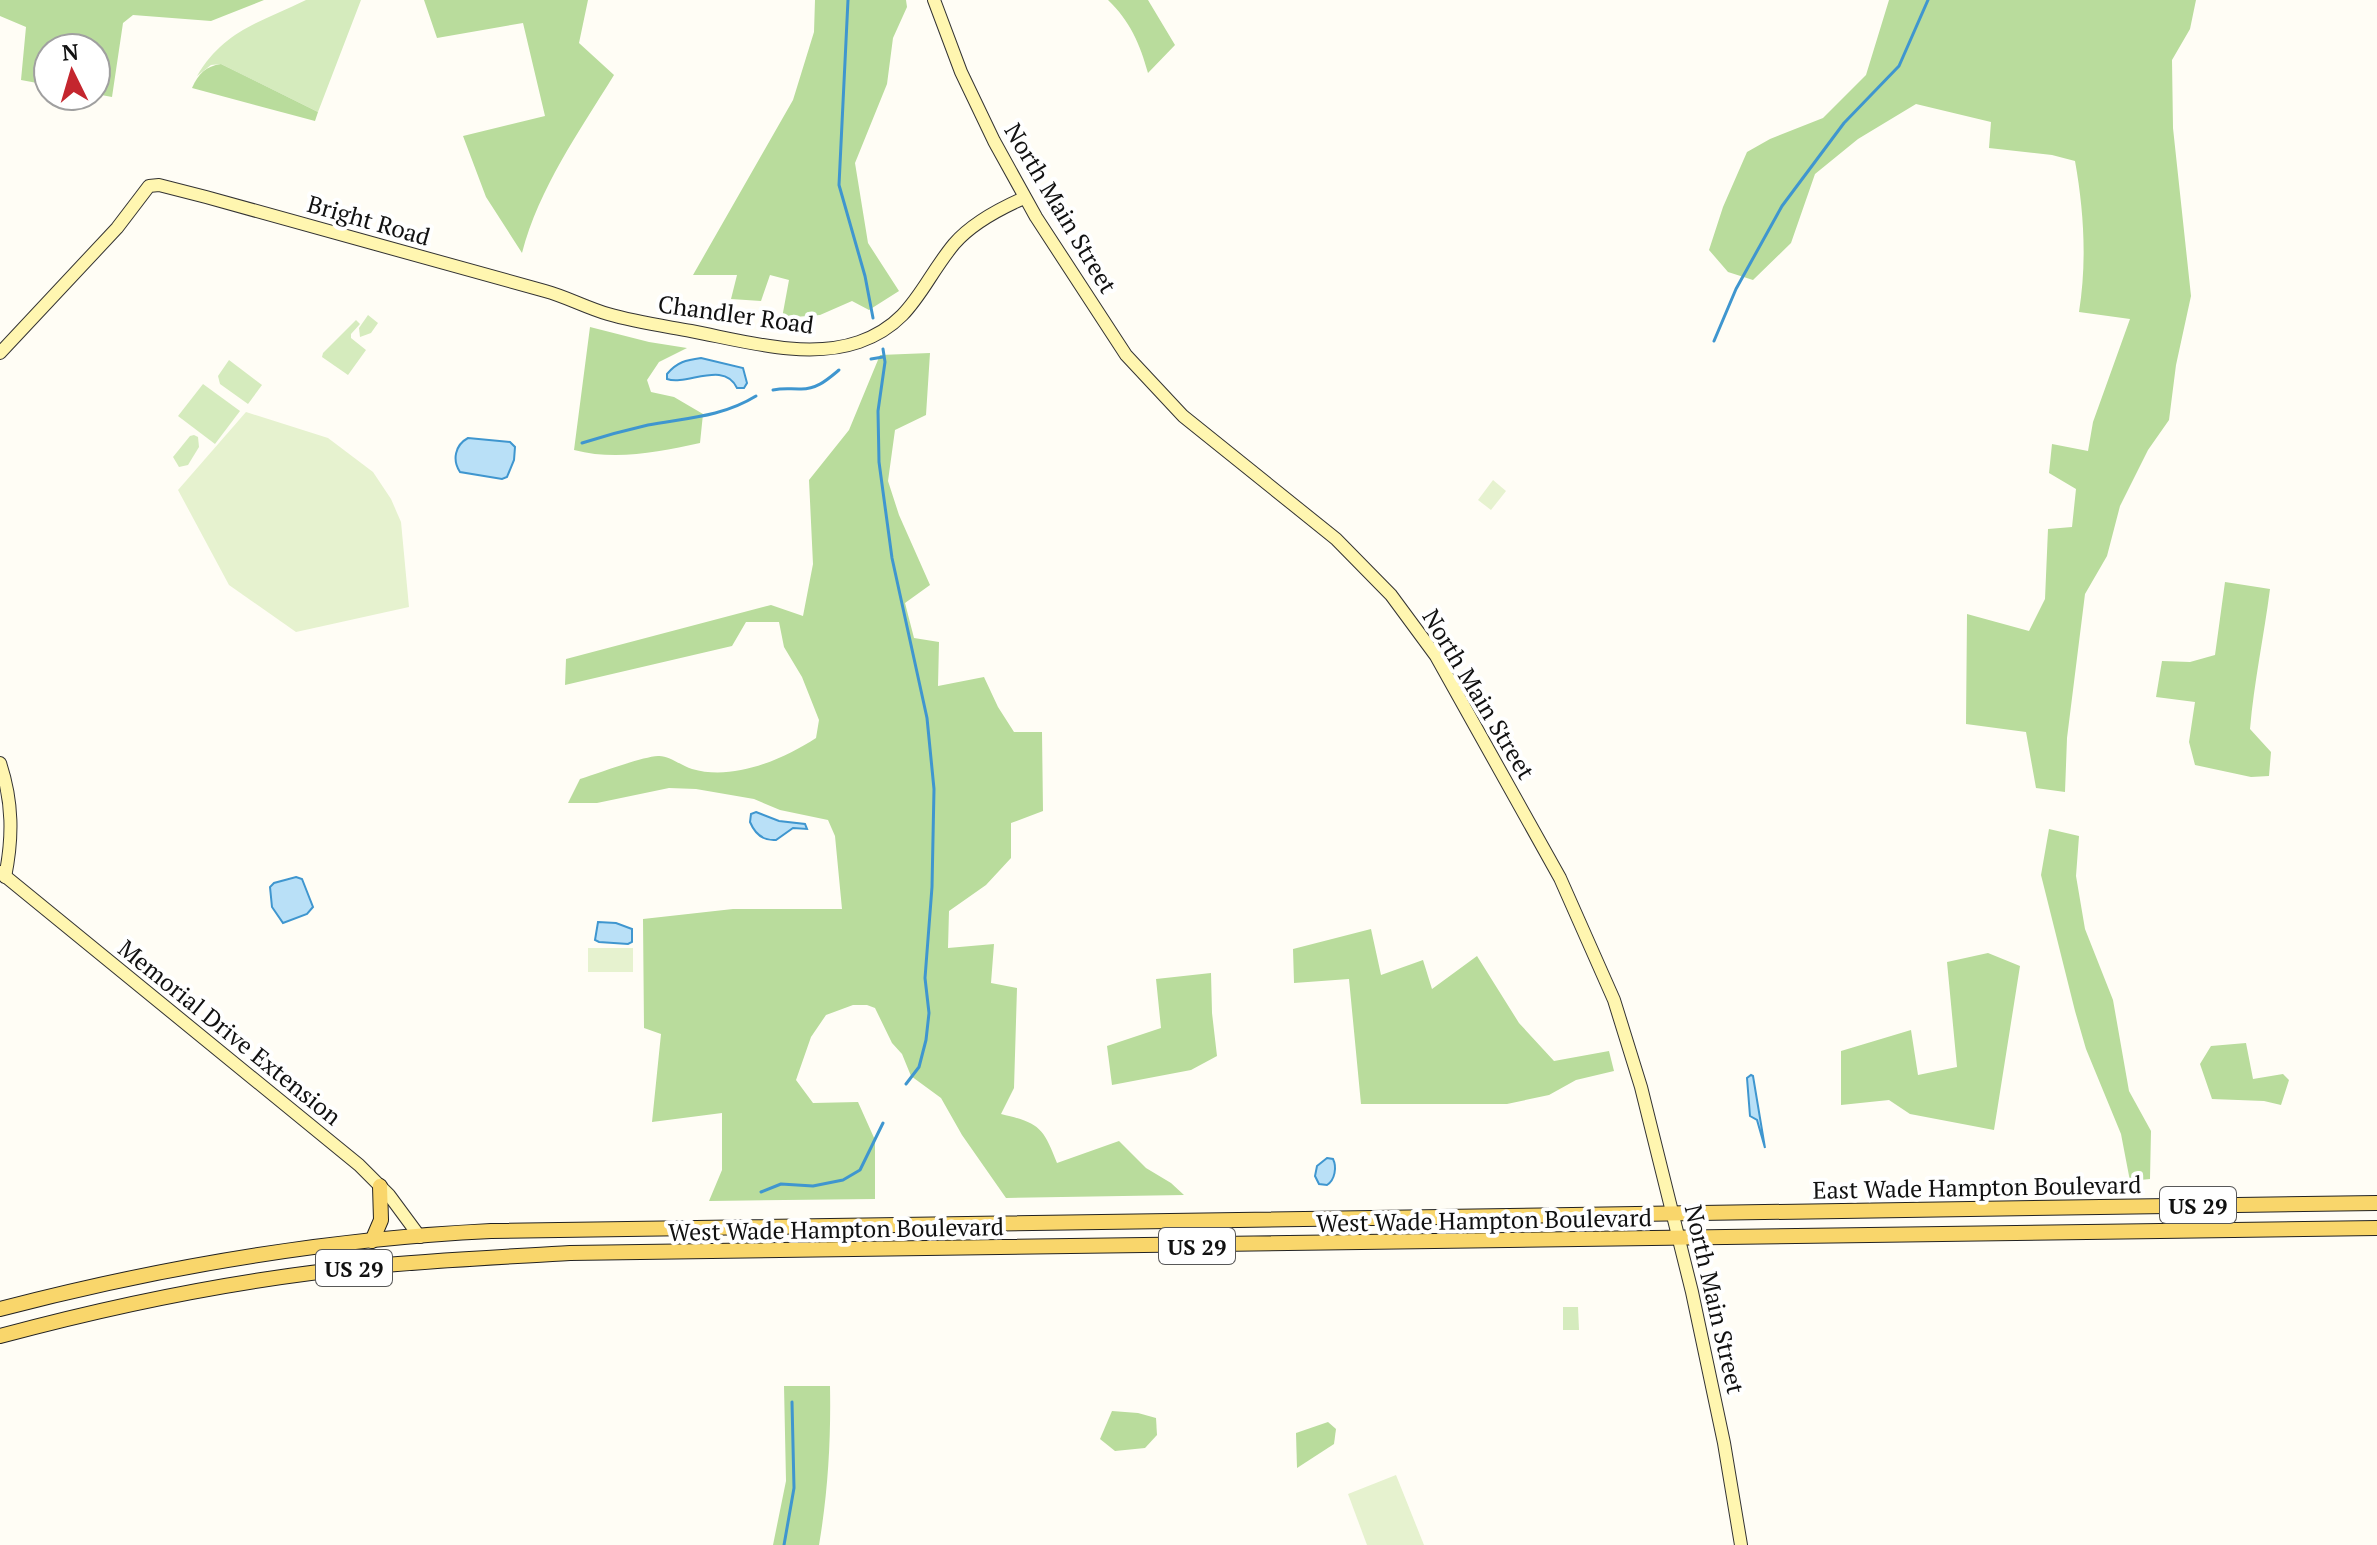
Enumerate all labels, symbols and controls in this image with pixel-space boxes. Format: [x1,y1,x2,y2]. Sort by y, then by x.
north arrow [32,32,112,112]
text: N [61,36,80,67]
street label: North Main Street [998,117,1125,299]
street label: Bright Road [304,187,434,253]
street label: Chandler Road [656,287,816,341]
street label: North Main Street [1416,603,1543,785]
street label: Memorial Drive Extension [112,932,348,1132]
street label: East Wade Hampton Boulevard [1812,1168,2142,1206]
road number: US 29 [2160,1187,2236,1223]
street label: West Wade Hampton Boulevard [1316,1201,1652,1239]
street label: North Main Street [1678,1201,1752,1397]
street label: West Wade Hampton Boulevard [668,1210,1004,1248]
road number: US 29 [1159,1228,1235,1264]
road number: US 29 [316,1250,392,1286]

